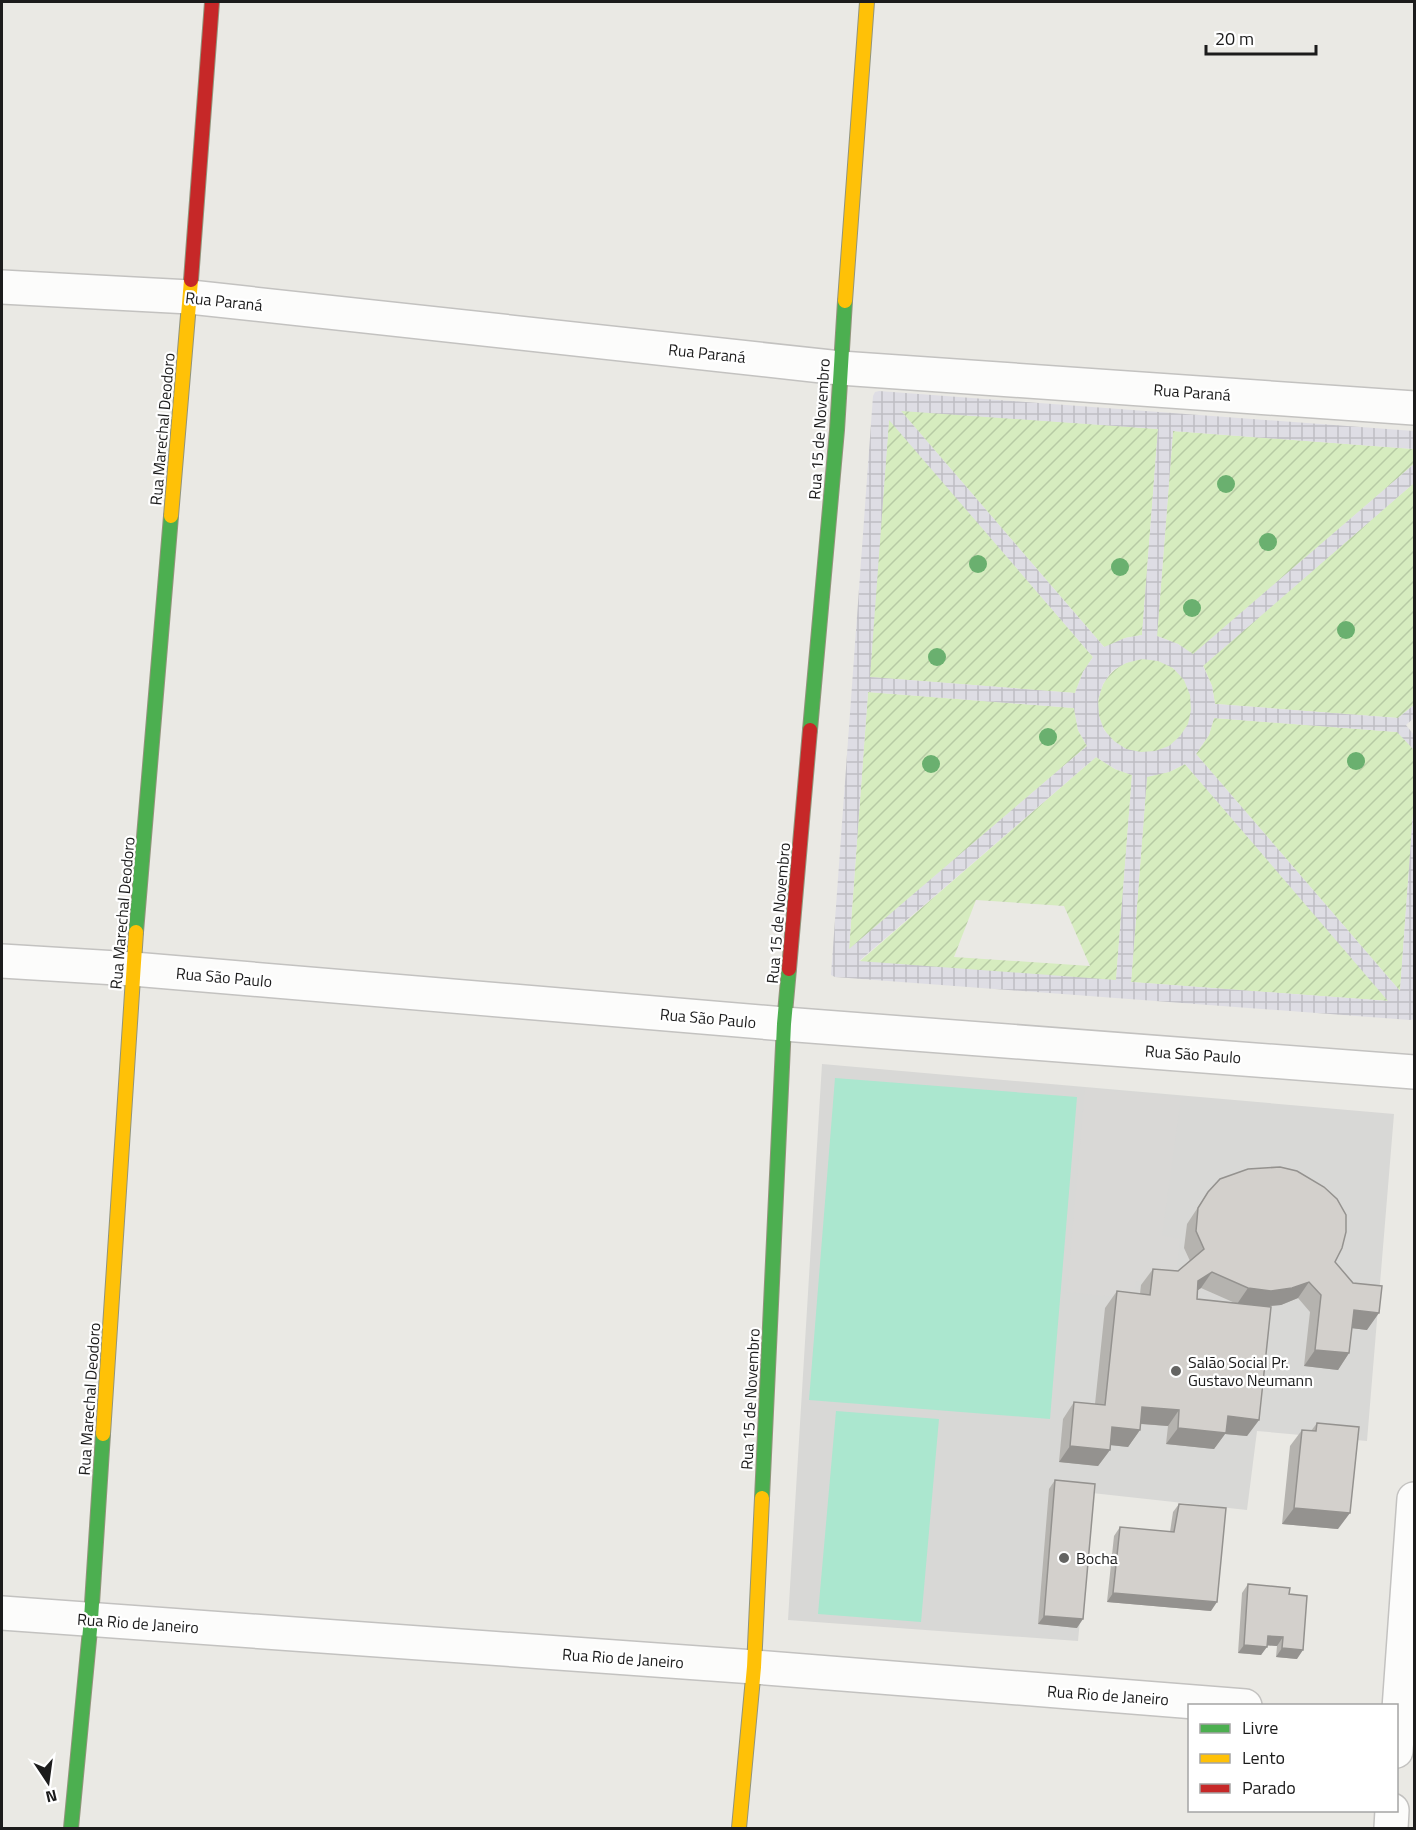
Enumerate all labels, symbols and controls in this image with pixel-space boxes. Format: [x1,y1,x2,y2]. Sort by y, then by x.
scale bar [1206,18,1316,56]
text: 20 m [1215,25,1254,52]
street label: Rua Paraná [184,285,264,317]
street label: Rua Paraná [667,337,747,369]
street label: Rua Marechal Deodoro [143,352,181,506]
street label: Rua 15 de Novembro [802,358,836,500]
street label: Rua Paraná [1153,377,1231,407]
street label: Rua Marechal Deodoro [103,836,141,990]
street label: Rua 15 de Novembro [760,841,796,985]
street label: Rua São Paulo [175,961,273,993]
street label: Rua São Paulo [659,1002,757,1034]
street label: Rua São Paulo [1144,1039,1242,1069]
street label: Rua Marechal Deodoro [72,1322,106,1476]
street label: Rua 15 de Novembro [734,1328,766,1470]
place label: Salão Social Pr. Gustavo Neumann [1188,1350,1313,1392]
marker: Salão Social Pr. Gustavo Neumann [1169,1364,1183,1378]
place label: Bocha [1076,1546,1118,1570]
marker: Bocha [1057,1551,1071,1565]
street label: Rua Rio de Janeiro [76,1607,200,1639]
street label: Rua Rio de Janeiro [561,1642,685,1674]
street label: Rua Rio de Janeiro [1046,1679,1170,1711]
legend [1188,1704,1398,1812]
text: Livre [1242,1714,1278,1741]
text: Lento [1242,1744,1285,1771]
north arrow [18,1752,78,1812]
text: Parado [1242,1774,1296,1801]
text: N [43,1784,59,1810]

